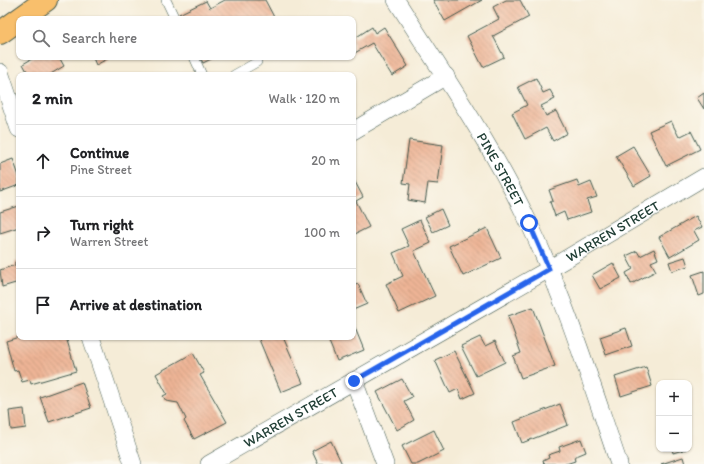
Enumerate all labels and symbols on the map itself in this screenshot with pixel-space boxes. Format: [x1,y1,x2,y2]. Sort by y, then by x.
street label: PINE STREET [473,129,528,209]
street label: WARREN STREET [563,197,663,266]
route start [520,214,538,232]
route end [345,372,363,390]
street label: WARREN STREET [240,383,341,451]

